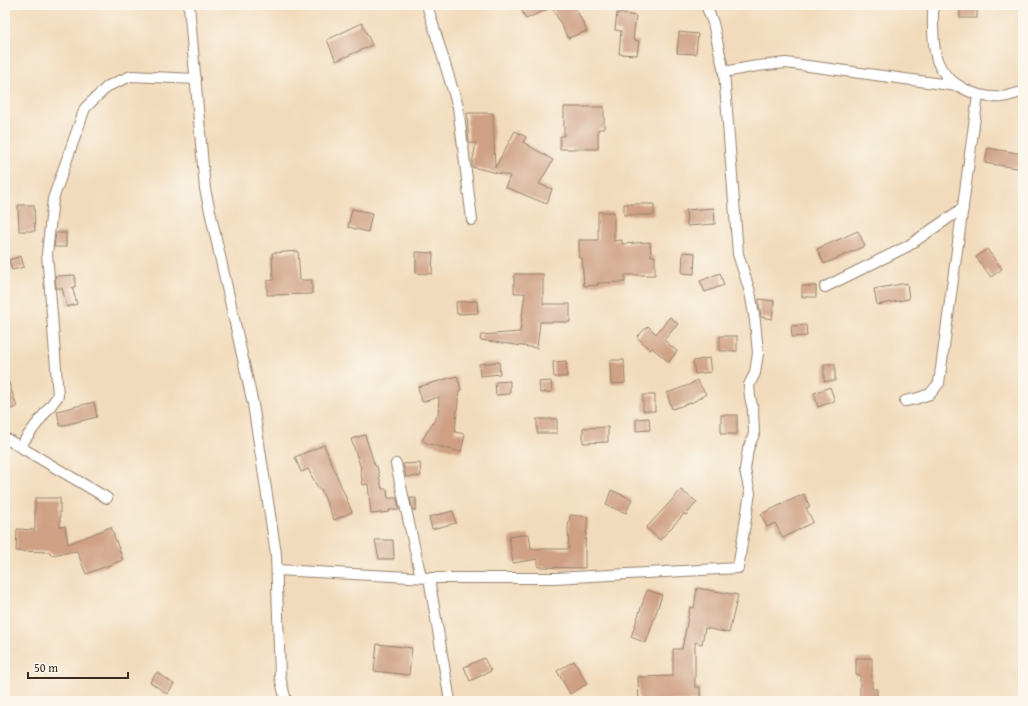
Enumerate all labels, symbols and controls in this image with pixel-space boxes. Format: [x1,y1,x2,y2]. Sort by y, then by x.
scale bar [28,654,128,680]
text: 50 m [34,659,58,676]

